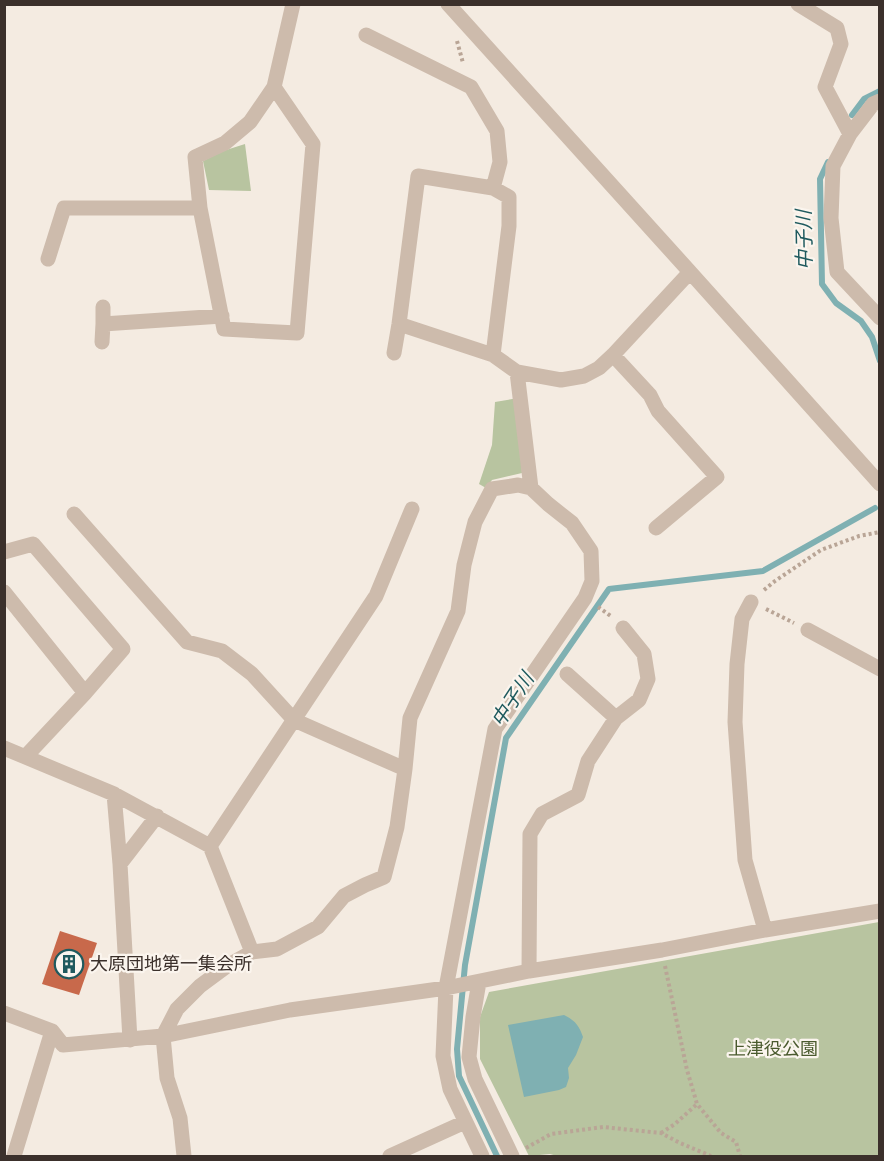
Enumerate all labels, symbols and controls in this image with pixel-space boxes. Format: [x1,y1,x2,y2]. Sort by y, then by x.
water label: 中子川 [792,208,818,270]
water label: 中子川 [487,667,540,732]
building icon: 大原団地第一集会所 [53,948,85,980]
place label: 大原団地第一集会所 [90,954,252,975]
park label: 上津役公園 [728,1039,818,1060]

